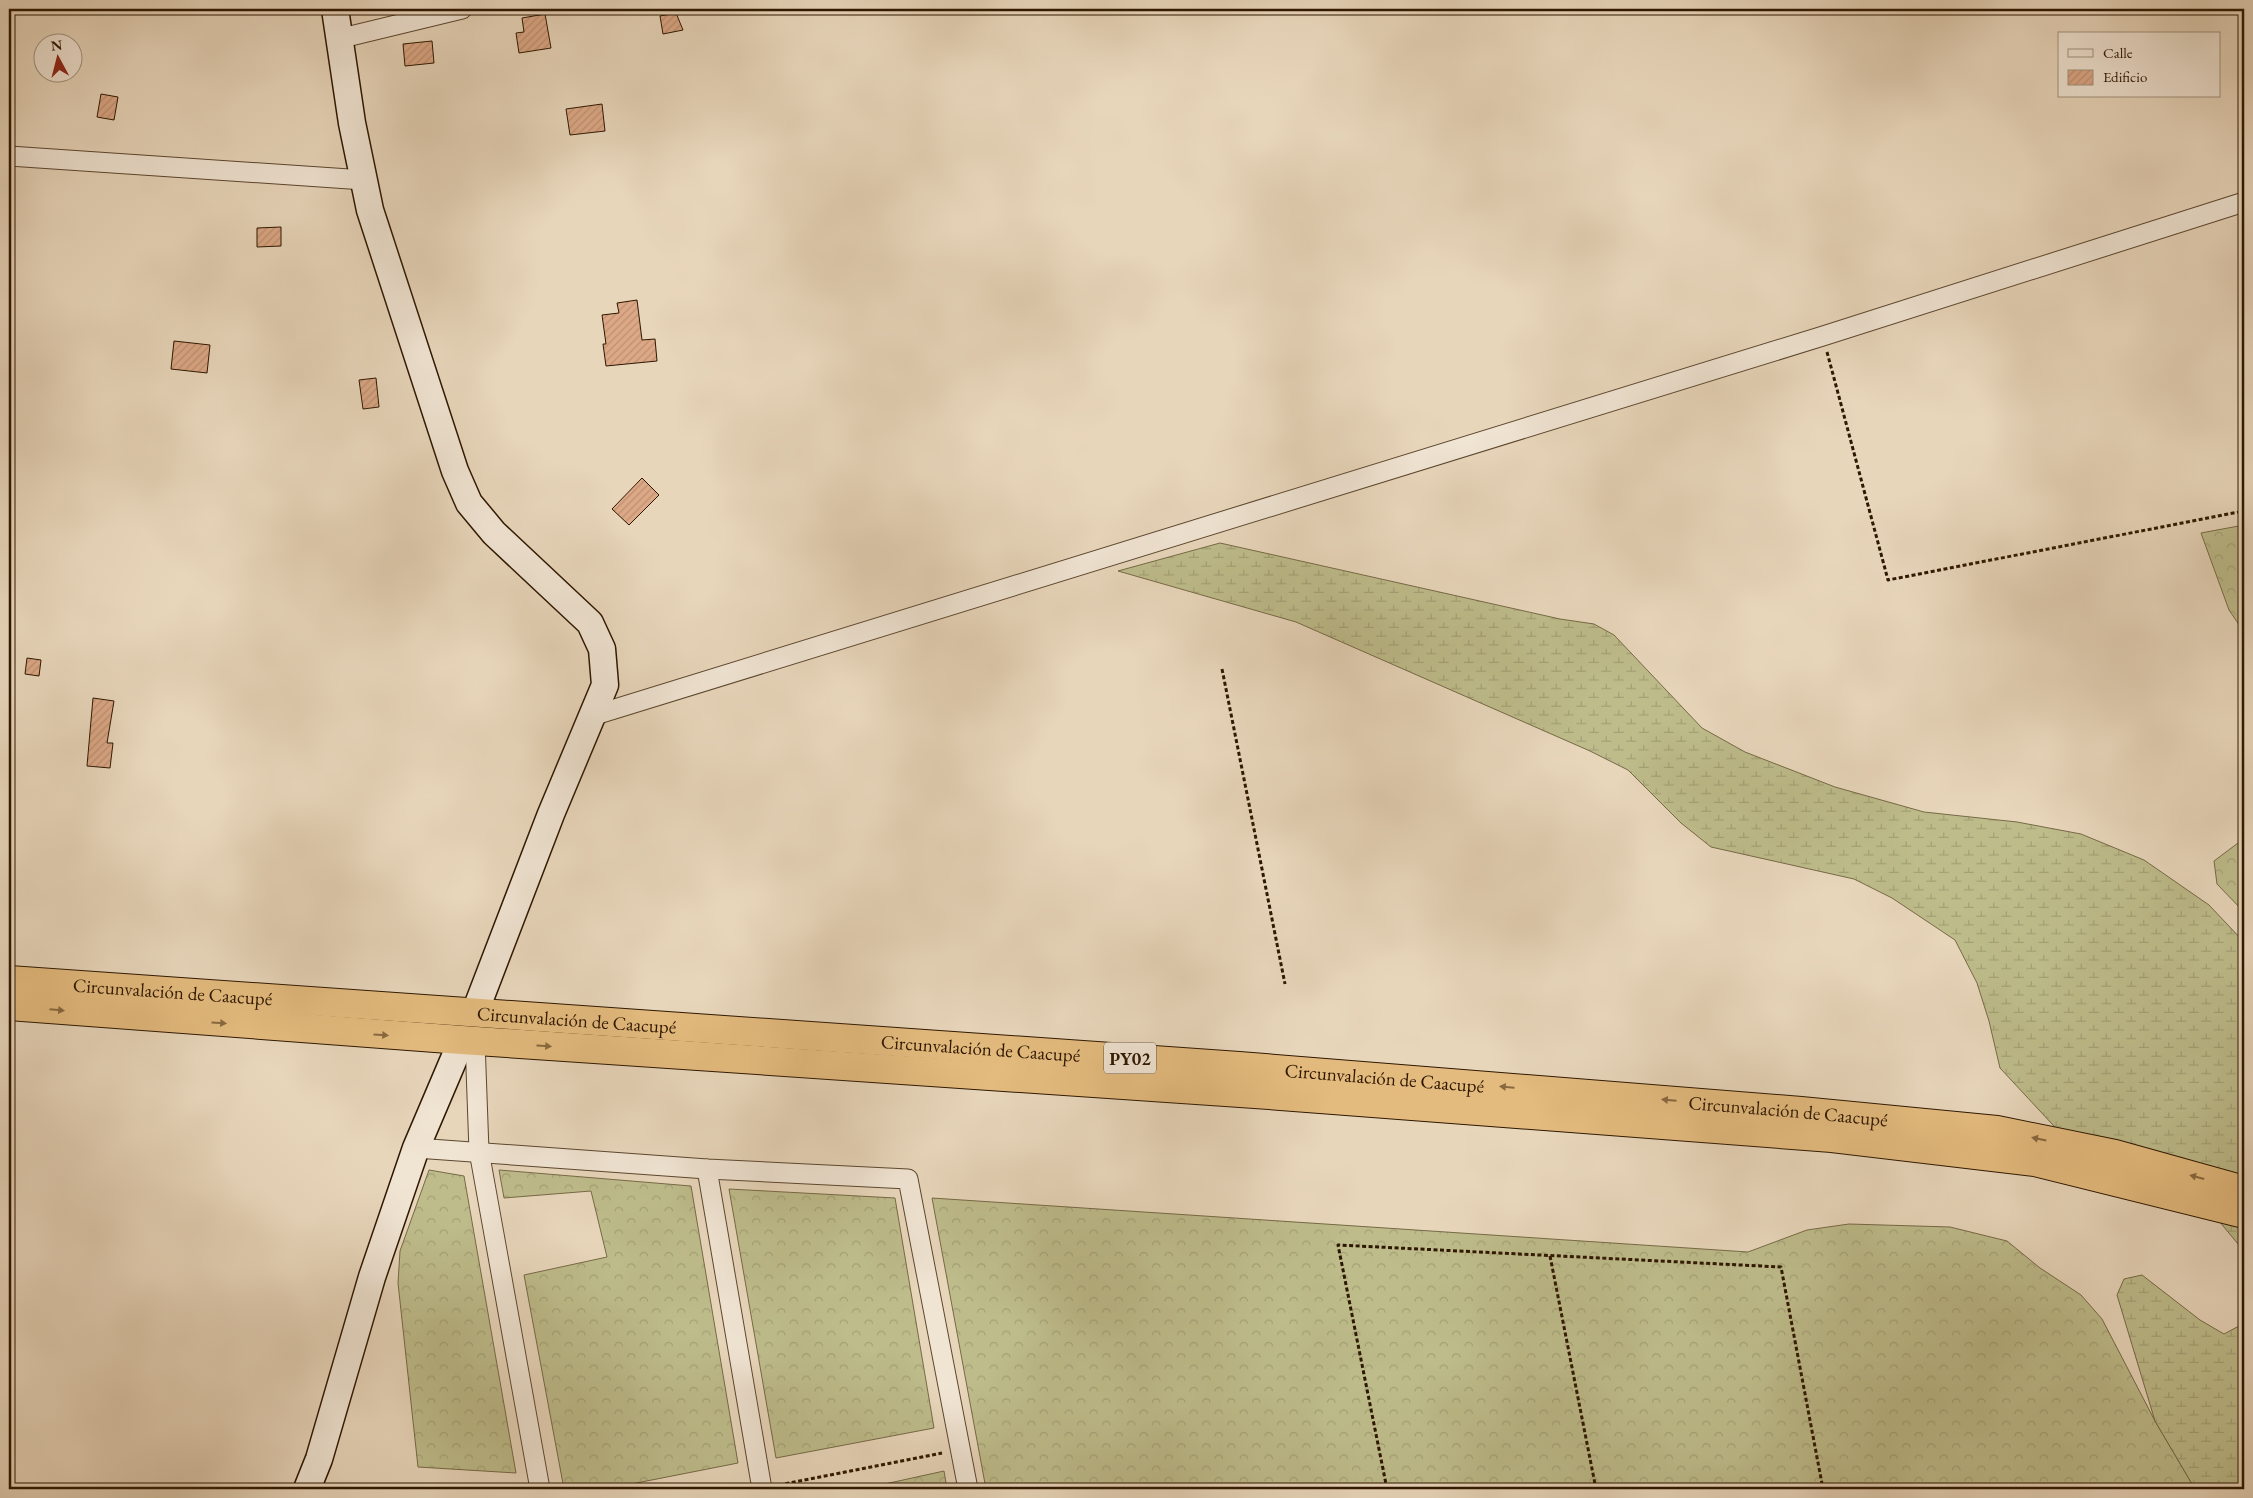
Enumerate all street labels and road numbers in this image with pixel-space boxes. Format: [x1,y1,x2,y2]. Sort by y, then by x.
street label: Circunvalación de Caacupé [72,972,273,1011]
street label: Circunvalación de Caacupé [476,1000,677,1039]
street label: Circunvalación de Caacupé [880,1028,1081,1067]
road number: PY02 [1104,1042,1156,1074]
street label: Circunvalación de Caacupé [1284,1057,1485,1098]
street label: Circunvalación de Caacupé [1688,1090,1889,1132]

